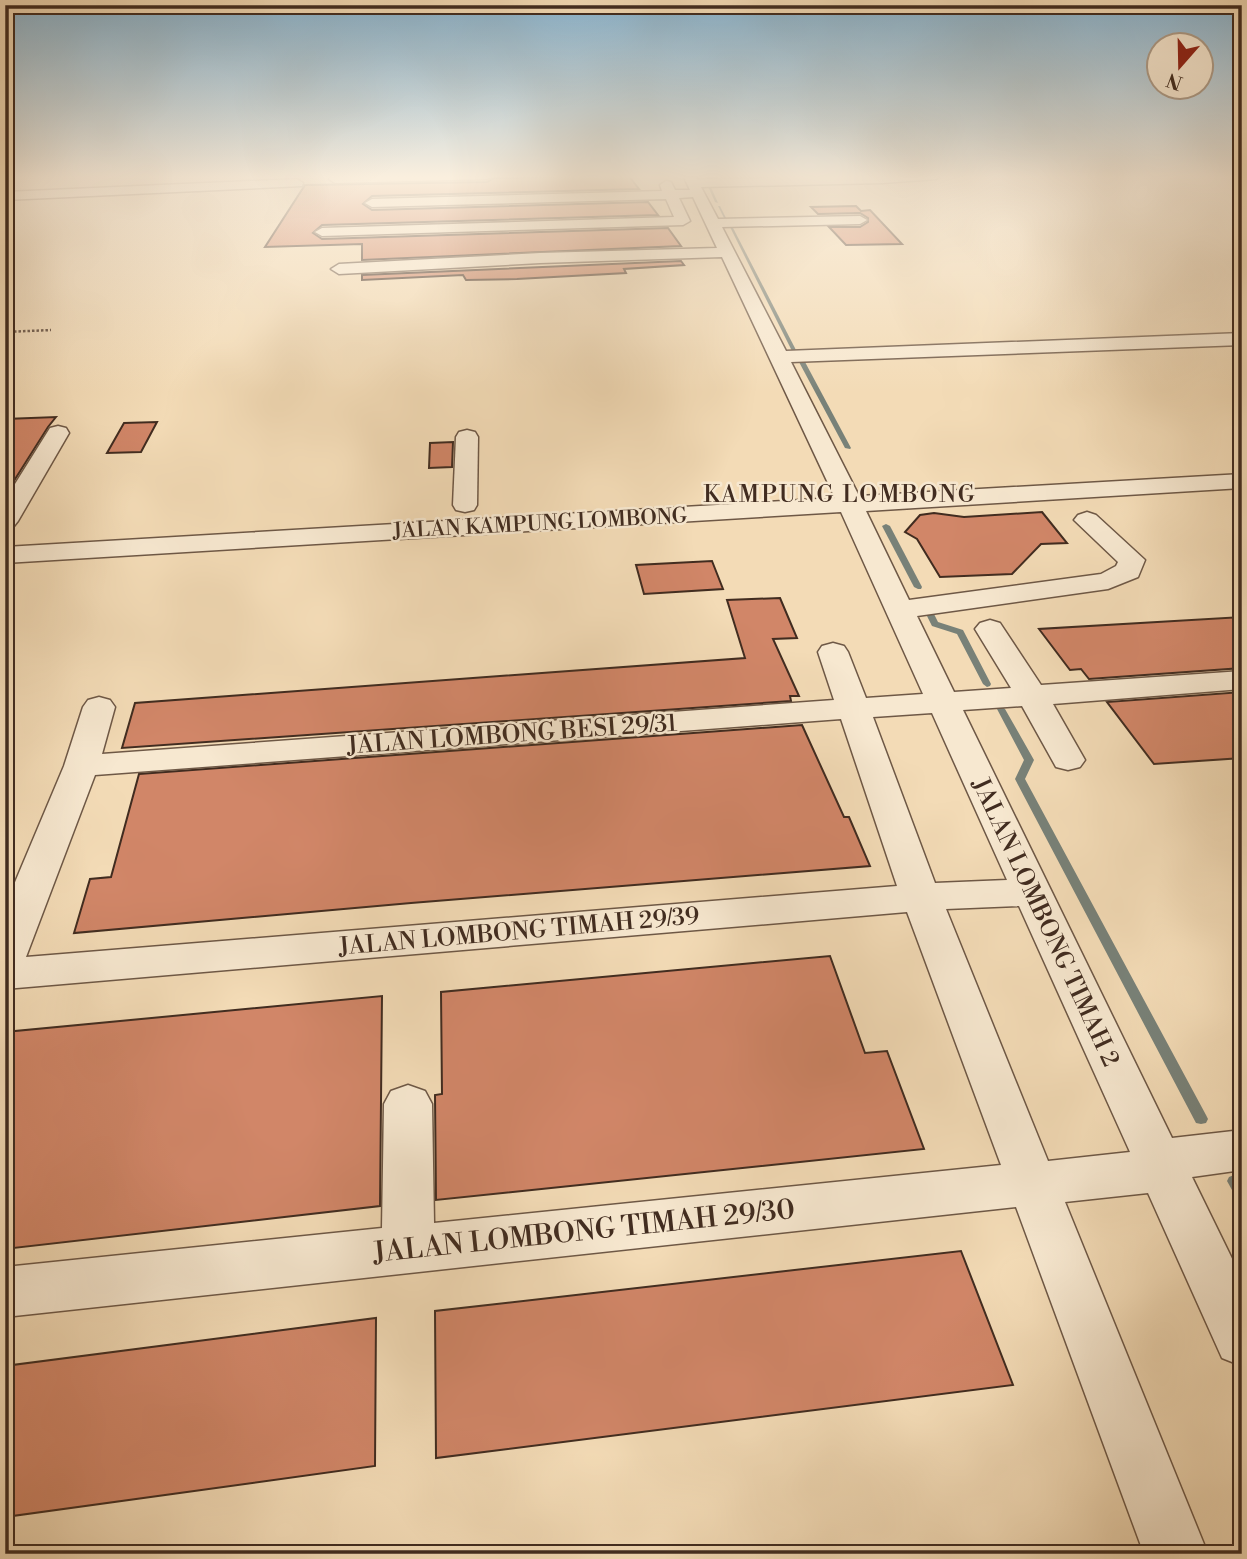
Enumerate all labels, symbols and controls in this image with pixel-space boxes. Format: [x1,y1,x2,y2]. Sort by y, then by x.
north arrow [1146,32,1216,102]
text: N [1163,67,1186,95]
district label: KAMPUNG LOMBONG [703,481,977,509]
street label: JALAN KAMPUNG LOMBONG [391,503,688,545]
street label: JALAN LOMBONG BESI 29/31 [345,708,679,762]
street label: JALAN LOMBONG TIMAH 2 [965,772,1125,1071]
street label: JALAN LOMBONG TIMAH 29/39 [337,901,701,963]
street label: JALAN LOMBONG TIMAH 29/30 [371,1192,797,1271]

